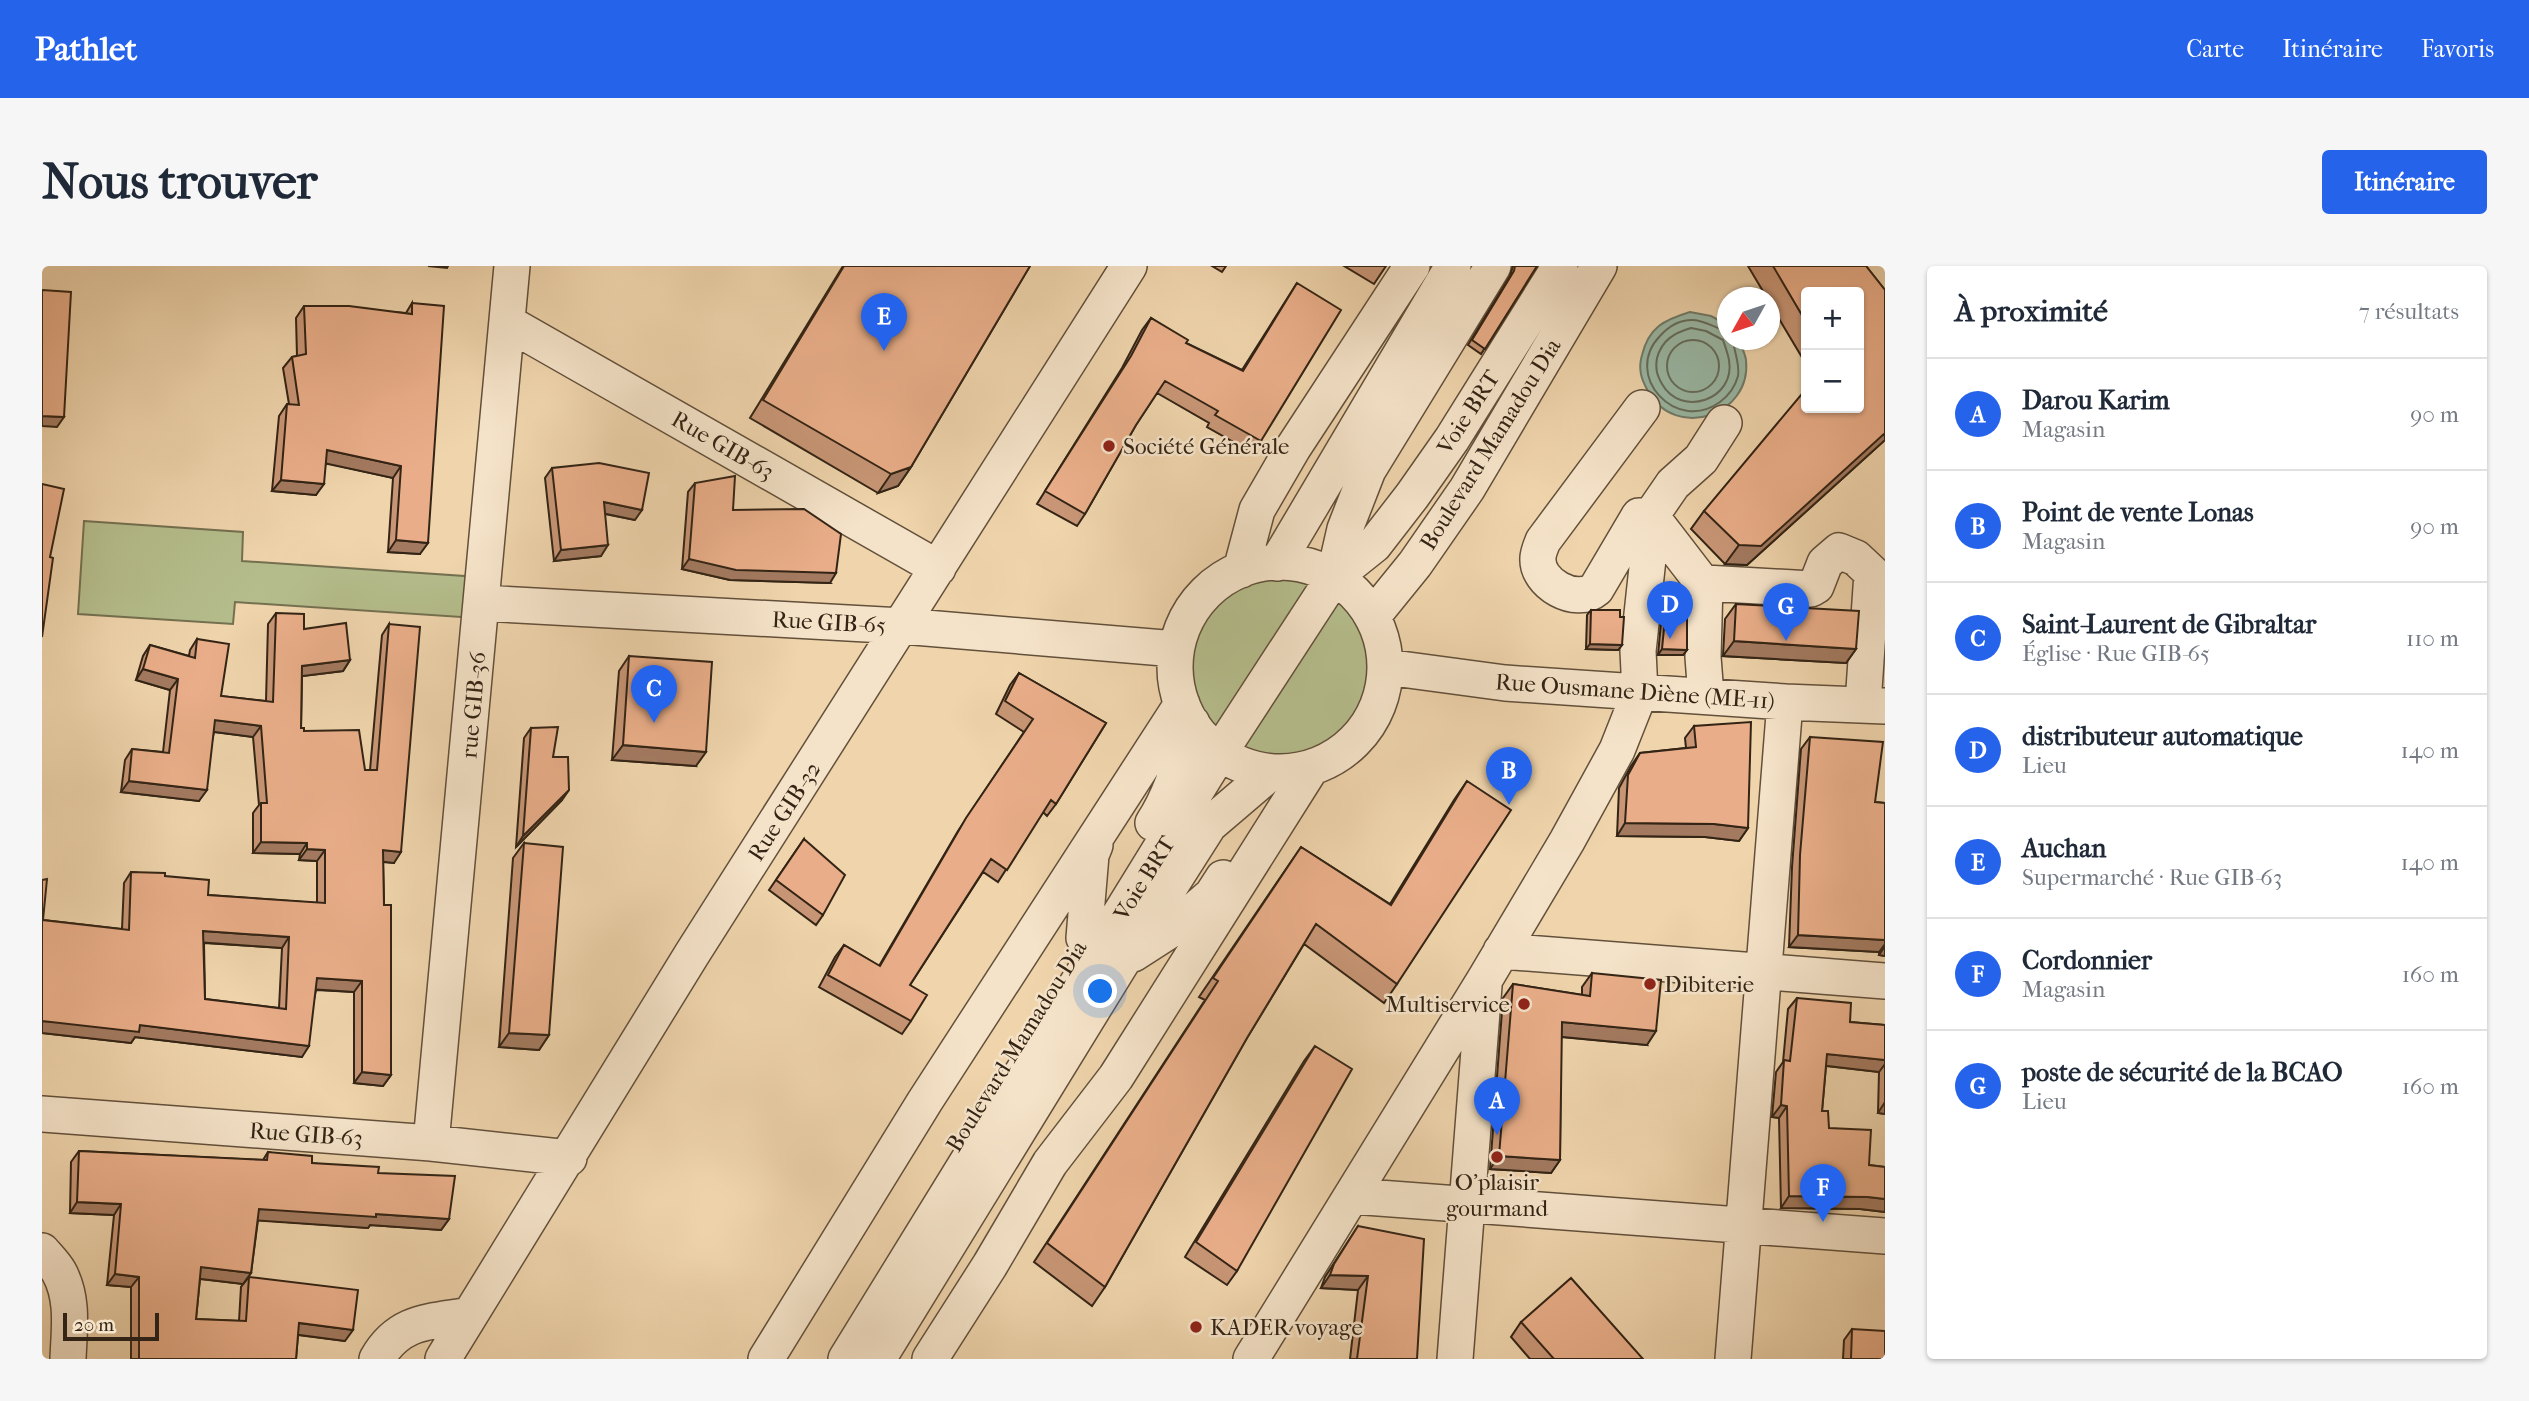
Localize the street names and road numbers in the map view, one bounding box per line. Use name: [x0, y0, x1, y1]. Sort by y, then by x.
street label: Boulevard Mamadou Dia: [1414, 333, 1567, 555]
street label: Voie BRT: [1431, 365, 1506, 460]
street label: Rue GIB-63: [667, 405, 779, 486]
street label: Rue GIB-65: [771, 606, 887, 639]
street label: rue GIB-36: [455, 650, 492, 760]
street label: Rue Ousmane Diène (ME-11): [1494, 668, 1776, 715]
street label: Rue GIB-32: [742, 756, 827, 866]
street label: Voie BRT: [1107, 831, 1181, 926]
street label: Boulevard Mamadou Dia: [940, 935, 1093, 1157]
street label: Rue GIB-63: [248, 1117, 364, 1152]

